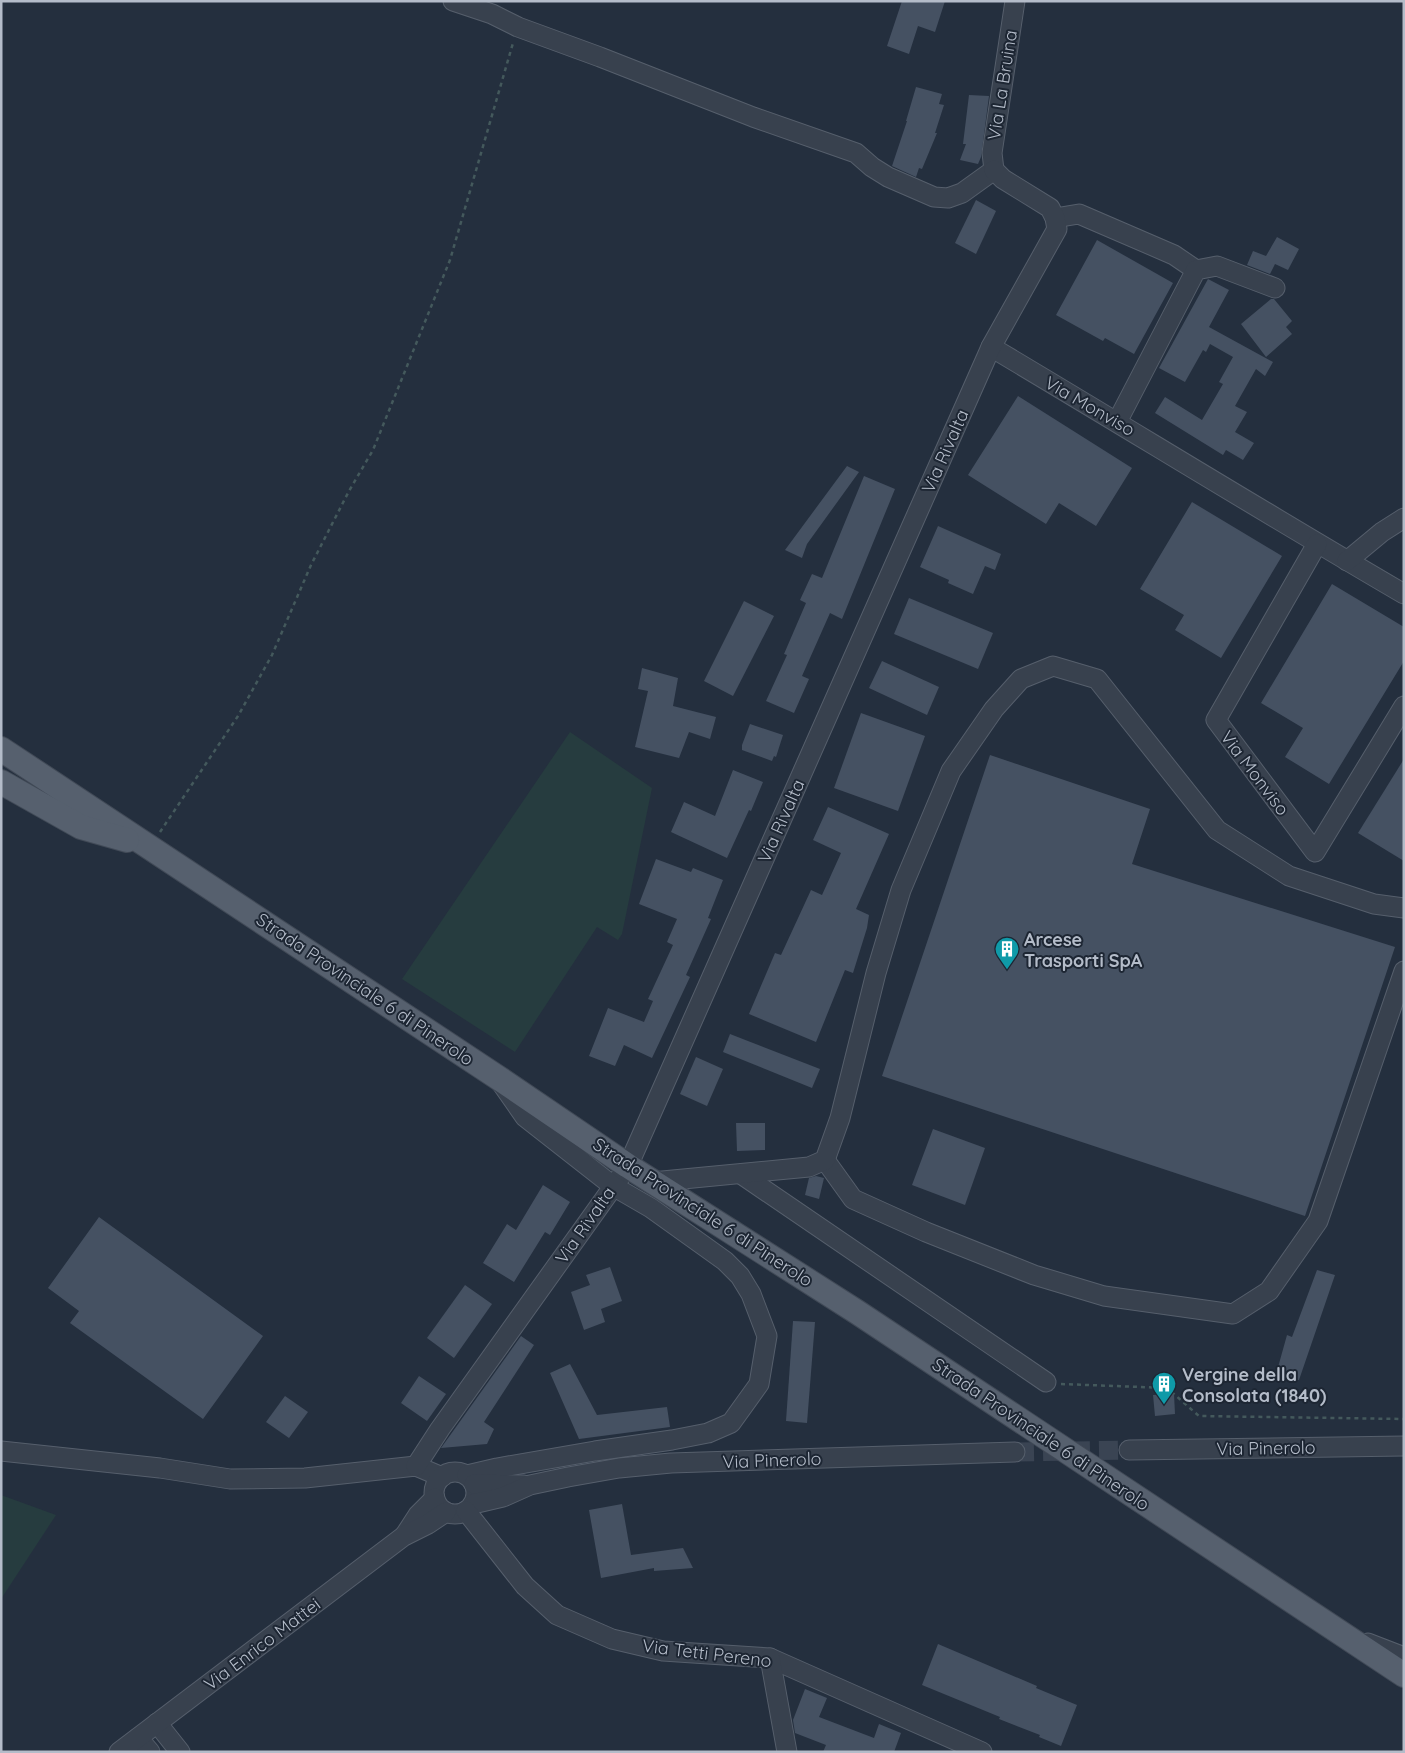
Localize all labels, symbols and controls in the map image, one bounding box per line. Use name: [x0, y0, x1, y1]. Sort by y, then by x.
street label: Via La Bruina: [982, 28, 1022, 142]
street label: Via Monviso: [1041, 371, 1139, 441]
street label: Via Rivalta: [916, 406, 974, 496]
street label: Via Monviso: [1216, 726, 1294, 820]
street label: Via Rivalta: [752, 776, 810, 866]
street label: Strada Provinciale 6 di Pinerolo: [252, 908, 478, 1070]
place label: Arcese Trasporti SpA: [1024, 928, 1143, 972]
building icon: Arcese Trasporti SpA: [994, 936, 1020, 970]
street label: Strada Provinciale 6 di Pinerolo: [589, 1132, 817, 1292]
street label: Via Rivalta: [550, 1182, 620, 1268]
street label: Strada Provinciale 6 di Pinerolo: [928, 1353, 1154, 1515]
place label: Vergine della Consolata (1840): [1182, 1363, 1326, 1407]
building icon: Vergine della Consolata (1840): [1151, 1371, 1177, 1405]
street label: Via Pinerolo: [1216, 1436, 1316, 1460]
street label: Via Pinerolo: [722, 1447, 822, 1473]
street label: Via Enrico Mattei: [199, 1593, 325, 1695]
street label: Via Tetti Pereno: [641, 1634, 773, 1672]

